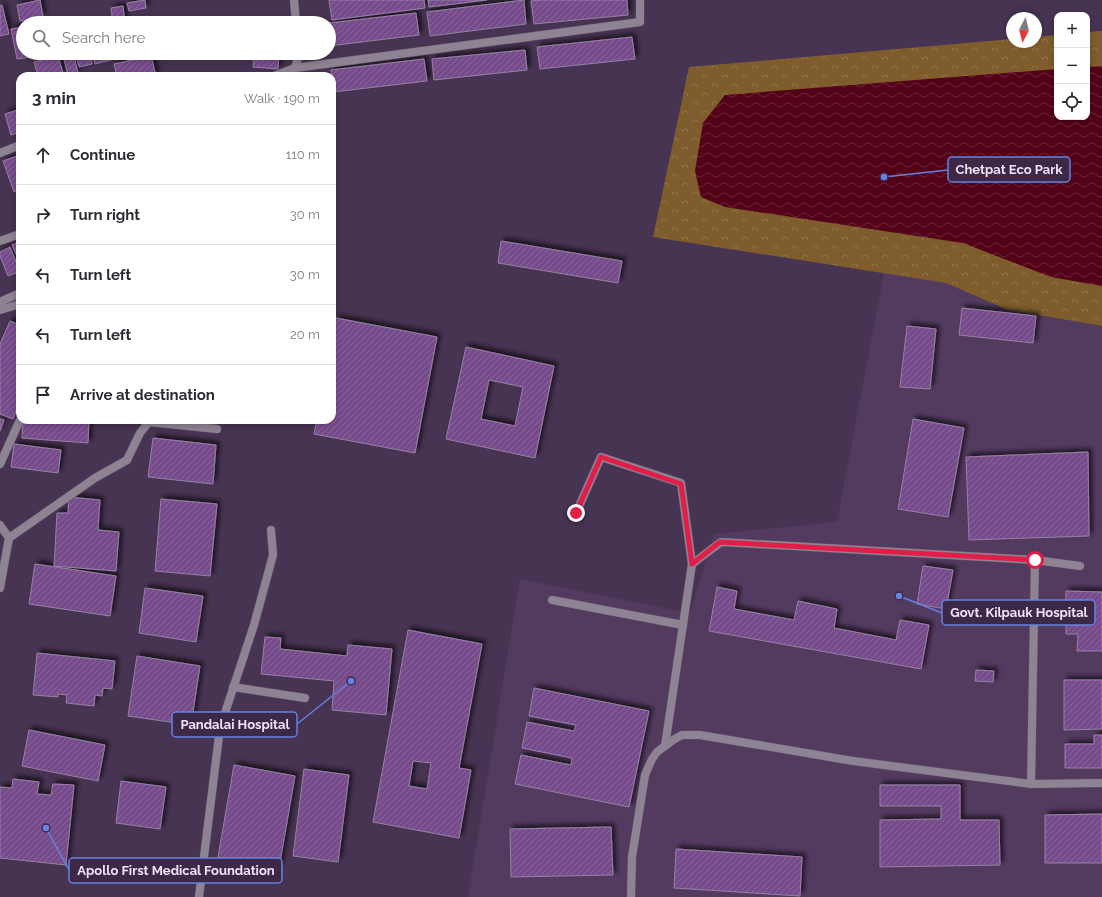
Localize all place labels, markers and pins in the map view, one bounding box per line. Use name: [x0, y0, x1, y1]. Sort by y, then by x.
callout: Chetpat Eco Park: [948, 157, 1070, 182]
callout: Govt. Kilpauk Hospital: [942, 600, 1095, 625]
callout: Pandalai Hospital: [172, 712, 297, 737]
callout: Apollo First Medical Foundation: [69, 858, 282, 883]

